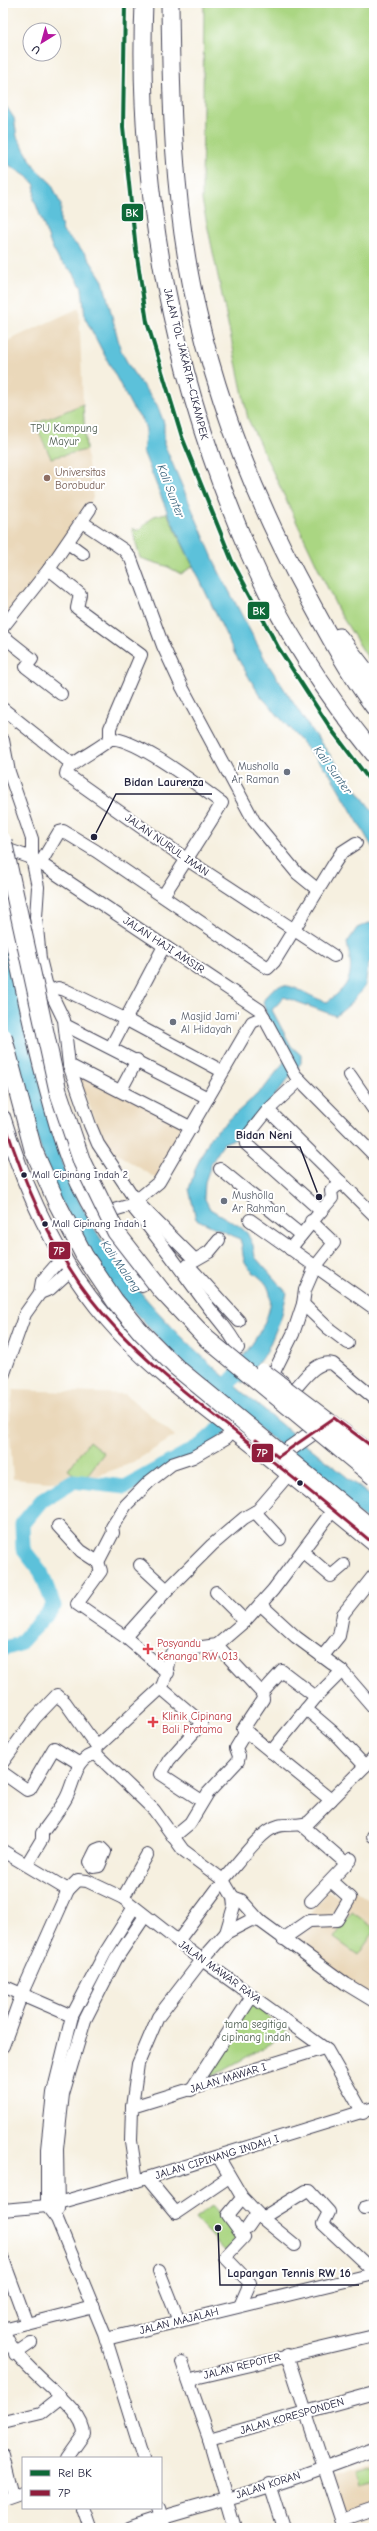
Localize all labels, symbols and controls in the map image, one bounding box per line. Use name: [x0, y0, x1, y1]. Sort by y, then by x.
north arrow: [22, 22, 62, 62]
text: U: [29, 42, 43, 57]
line badge: BK: [121, 203, 144, 222]
text: BK: [126, 207, 138, 220]
street label: JALAN TOL JAKARTA–CIKAMPEK: [161, 287, 211, 441]
park label: TPU Kampung Mayur: [30, 422, 98, 448]
water label: Kali Sunter: [154, 462, 188, 521]
place label: Universitas Borobudur: [55, 466, 106, 492]
marker: Universitas Borobudur: [42, 473, 52, 483]
line badge: BK: [247, 601, 270, 620]
text: BK: [253, 605, 265, 618]
water label: Kali Sunter: [311, 743, 356, 798]
place label: Musholla Ar Raman: [232, 760, 279, 786]
marker: Musholla Ar Raman: [282, 767, 292, 777]
callout: Bidan Laurenza: [116, 770, 212, 794]
text: Bidan Laurenza: [124, 775, 204, 789]
street label: JALAN NURUL IMAN: [122, 811, 212, 879]
street label: JALAN HAJI AMSIR: [121, 914, 207, 976]
place label: Masjid Jami' Al Hidayah: [181, 1010, 240, 1036]
marker: Masjid Jami' Al Hidayah: [168, 1017, 178, 1027]
callout: Bidan Neni: [227, 1123, 300, 1147]
text: Bidan Neni: [236, 1128, 292, 1142]
place label: Mall Cipinang Indah 2: [32, 1169, 128, 1181]
marker: Mall Cipinang Indah 2: [19, 1170, 29, 1180]
place label: Musholla Ar Rahman: [232, 1189, 285, 1215]
marker: Musholla Ar Rahman: [219, 1196, 229, 1206]
place label: Mall Cipinang Indah 1: [52, 1218, 147, 1230]
marker: Mall Cipinang Indah 1: [40, 1219, 50, 1229]
water label: Kali Malang: [98, 1237, 144, 1295]
line badge: 7P: [48, 1241, 71, 1260]
text: 7P: [53, 1245, 65, 1258]
line badge: 7P: [251, 1443, 274, 1463]
text: 7P: [256, 1447, 268, 1460]
unlabelled marker: [295, 1478, 305, 1488]
place label: Posyandu Kenanga RW 013: [157, 1637, 238, 1663]
marker: Posyandu Kenanga RW 013: [142, 1643, 154, 1655]
place label: Klinik Cipinang Bali Pratama: [162, 1710, 232, 1736]
marker: Klinik Cipinang Bali Pratama: [147, 1716, 159, 1728]
street label: JALAN MAWAR RAYA: [176, 1938, 264, 2007]
park label: tama segitiga cipinang indah: [221, 2018, 291, 2044]
street label: JALAN MAWAR I: [188, 2060, 268, 2096]
street label: JALAN CIPINANG INDAH I: [153, 2132, 281, 2182]
callout: Lapangan Tennis RW 16: [220, 2261, 359, 2285]
text: Lapangan Tennis RW 16: [227, 2266, 351, 2280]
street label: JALAN MAJALAH: [138, 2305, 220, 2337]
street label: JALAN REPOTER: [202, 2350, 282, 2382]
street label: JALAN KORESPONDEN: [239, 2395, 345, 2437]
legend: [22, 2457, 162, 2509]
text: Rel BK: [58, 2466, 92, 2480]
street label: JALAN KORAN: [234, 2468, 302, 2502]
text: 7P: [58, 2486, 71, 2500]

